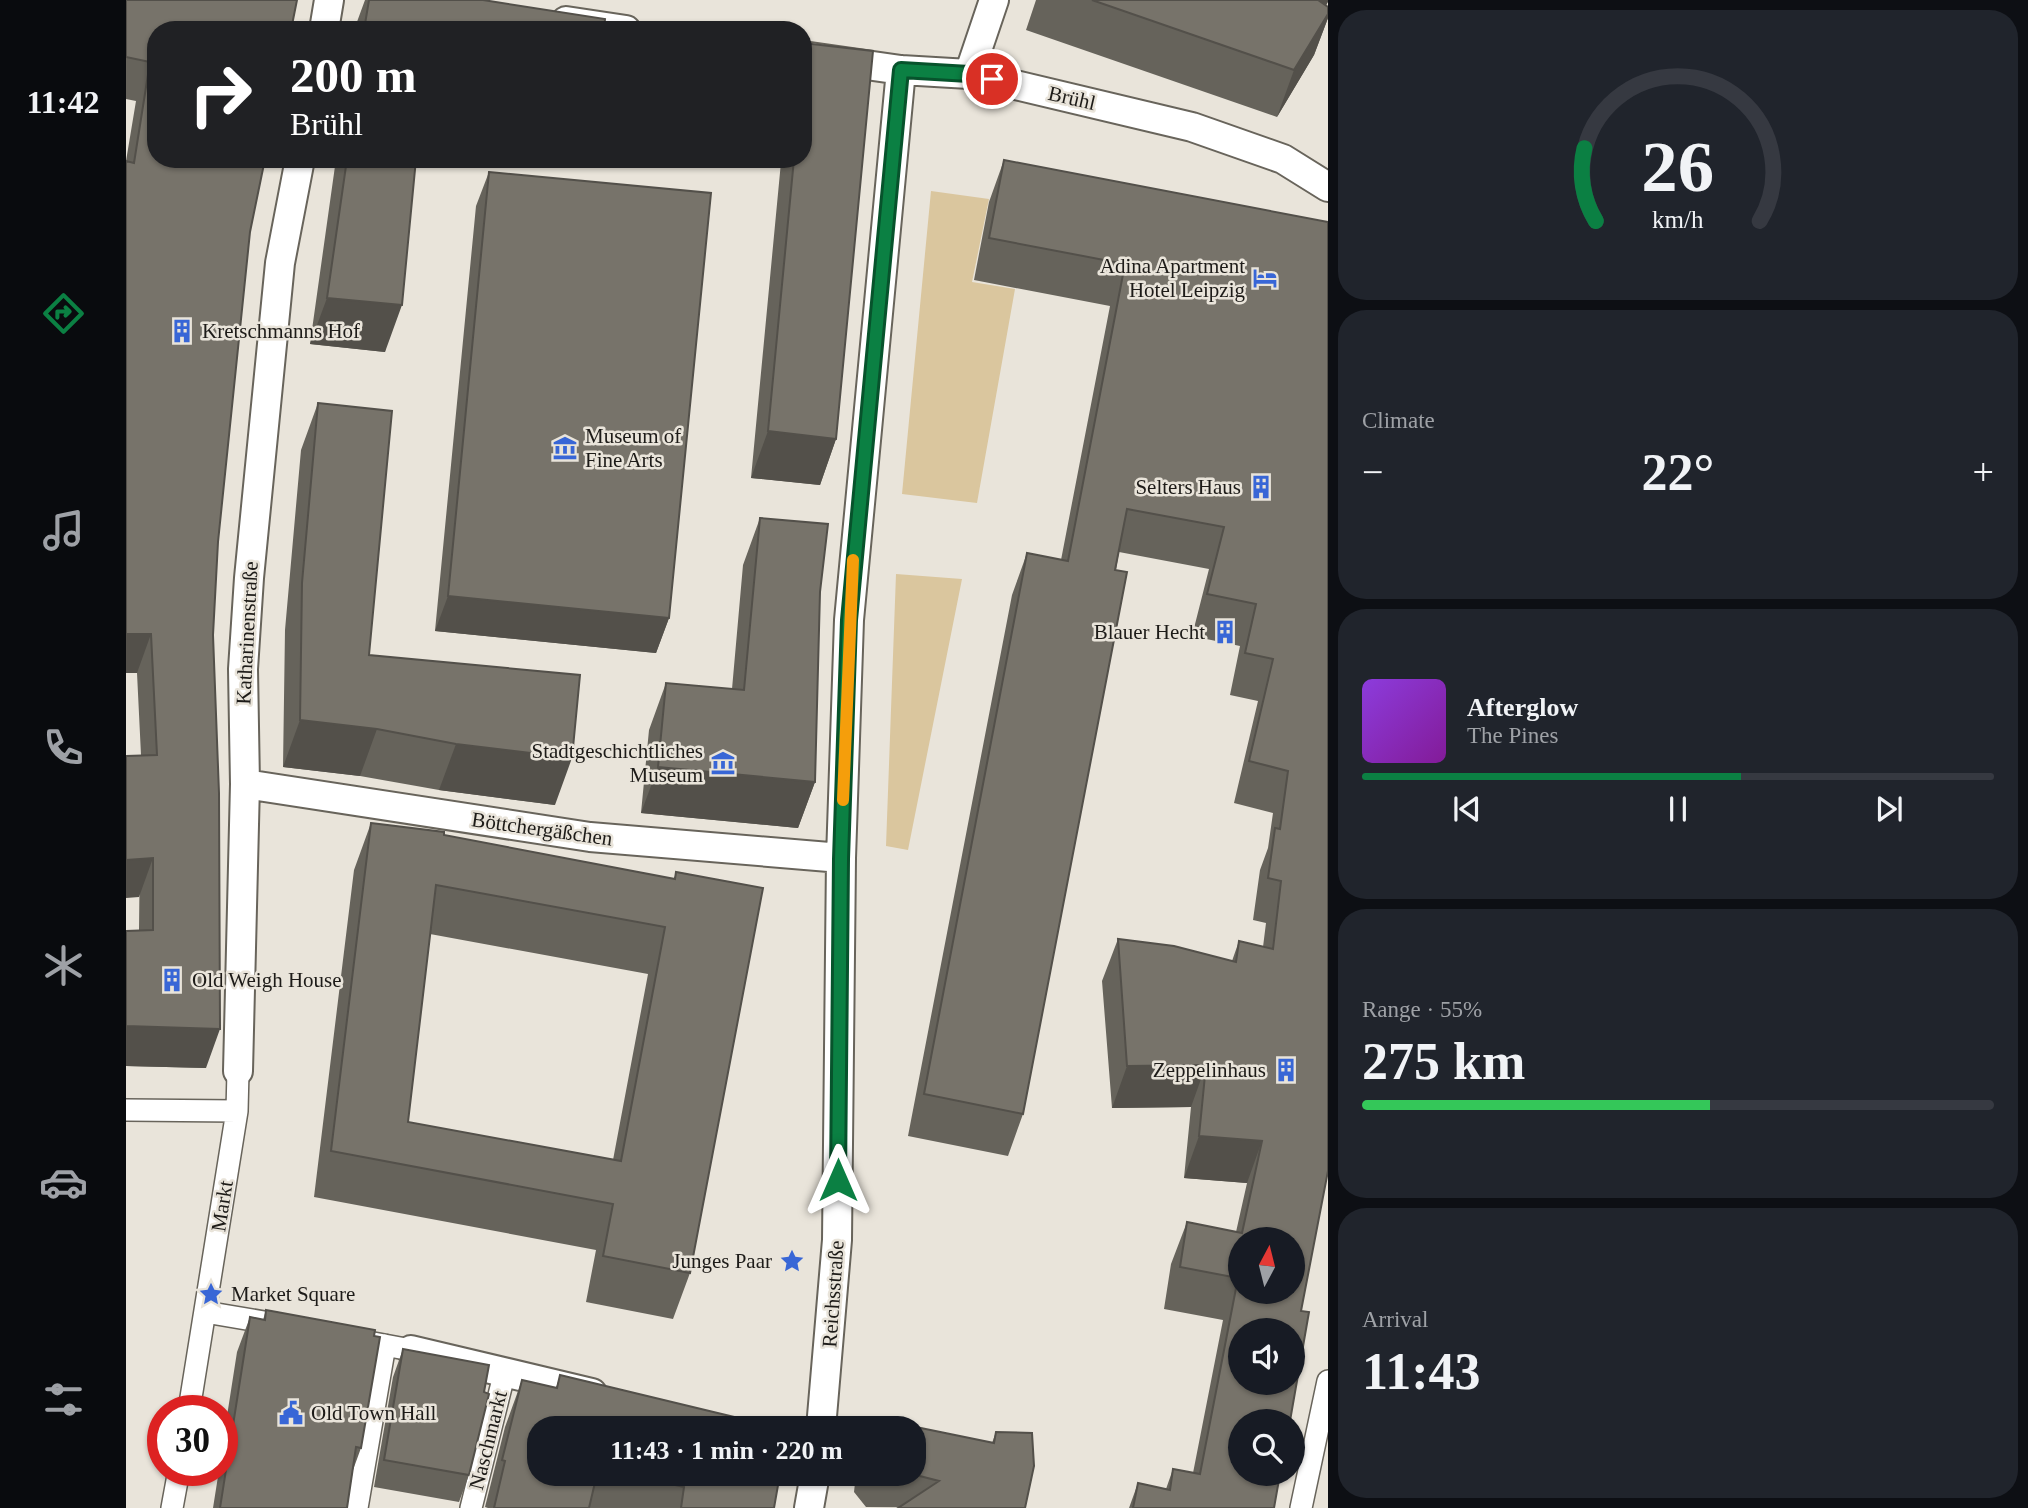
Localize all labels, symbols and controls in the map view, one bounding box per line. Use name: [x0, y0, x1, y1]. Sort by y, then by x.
text: 200 m: [290, 48, 417, 103]
icon: right: [175, 49, 266, 140]
pin: [962, 49, 1022, 109]
icon: arrive: [973, 60, 1011, 98]
street label: Brühl: [1046, 81, 1098, 115]
text: 11:42: [27, 84, 99, 120]
text: Brühl: [290, 106, 363, 142]
text: 26: [1642, 126, 1714, 207]
text: km/h: [1652, 206, 1704, 233]
place label: Adina Apartment Hotel Leipzig: [1100, 254, 1245, 302]
hotel icon: Adina Apartment Hotel Leipzig: [1251, 264, 1279, 292]
icon: directions: [39, 289, 88, 338]
building icon: Kretschmanns Hof: [168, 317, 196, 345]
place label: Kretschmanns Hof: [202, 319, 360, 343]
text: Climate: [1362, 408, 1435, 433]
place label: Museum of Fine Arts: [585, 424, 681, 472]
museum icon: Museum of Fine Arts: [551, 434, 579, 462]
text: 22°: [1642, 444, 1714, 501]
text: −: [1362, 451, 1383, 493]
text: +: [1973, 451, 1994, 493]
building icon: Selters Haus: [1247, 473, 1275, 501]
place label: Selters Haus: [1135, 475, 1241, 499]
icon: music: [39, 506, 88, 555]
street label: Katharinenstraße: [231, 561, 263, 705]
building icon: Blauer Hecht: [1211, 618, 1239, 646]
place label: Blauer Hecht: [1094, 620, 1205, 644]
text: Afterglow: [1467, 693, 1578, 722]
icon: phone: [39, 723, 88, 772]
text: The Pines: [1467, 723, 1558, 748]
place label: Stadtgeschichtliches Museum: [532, 739, 703, 787]
museum icon: Stadtgeschichtliches Museum: [709, 749, 737, 777]
icon: previous: [1448, 790, 1486, 828]
icon: pause: [1659, 790, 1697, 828]
icon: next: [1870, 790, 1908, 828]
street label: Böttchergäßchen: [470, 807, 614, 851]
icon: climate: [39, 941, 88, 990]
building icon: Old Weigh House: [158, 966, 186, 994]
place label: Old Weigh House: [192, 968, 342, 992]
text: Range · 55%: [1362, 997, 1482, 1022]
text: 275 km: [1362, 1033, 1525, 1090]
building icon: Zeppelinhaus: [1272, 1056, 1300, 1084]
place label: Zeppelinhaus: [1153, 1058, 1266, 1082]
position arrow: [801, 1143, 875, 1217]
icon: car: [39, 1158, 88, 1207]
street label: Markt: [206, 1179, 238, 1233]
north arrow: [1228, 1227, 1306, 1304]
map controls: [1228, 1227, 1305, 1486]
street label: Reichsstraße: [817, 1240, 849, 1348]
place icon: Junges Paar: [778, 1247, 806, 1275]
place label: Junges Paar: [672, 1249, 772, 1273]
place icon: Market Square: [197, 1280, 225, 1308]
place label: Market Square: [231, 1282, 355, 1306]
text: Arrival: [1362, 1307, 1428, 1332]
button: sound: [1228, 1318, 1305, 1395]
text: 11:43: [1362, 1343, 1480, 1400]
icon: filters: [39, 1375, 88, 1424]
street label: Naschmarkt: [464, 1388, 512, 1492]
speed limit sign: 30: [147, 1395, 238, 1486]
public building icon: Old Town Hall: [277, 1399, 305, 1427]
place label: Old Town Hall: [311, 1401, 436, 1425]
button: search: [1228, 1409, 1305, 1486]
text: 11:43 · 1 min · 220 m: [610, 1436, 843, 1465]

